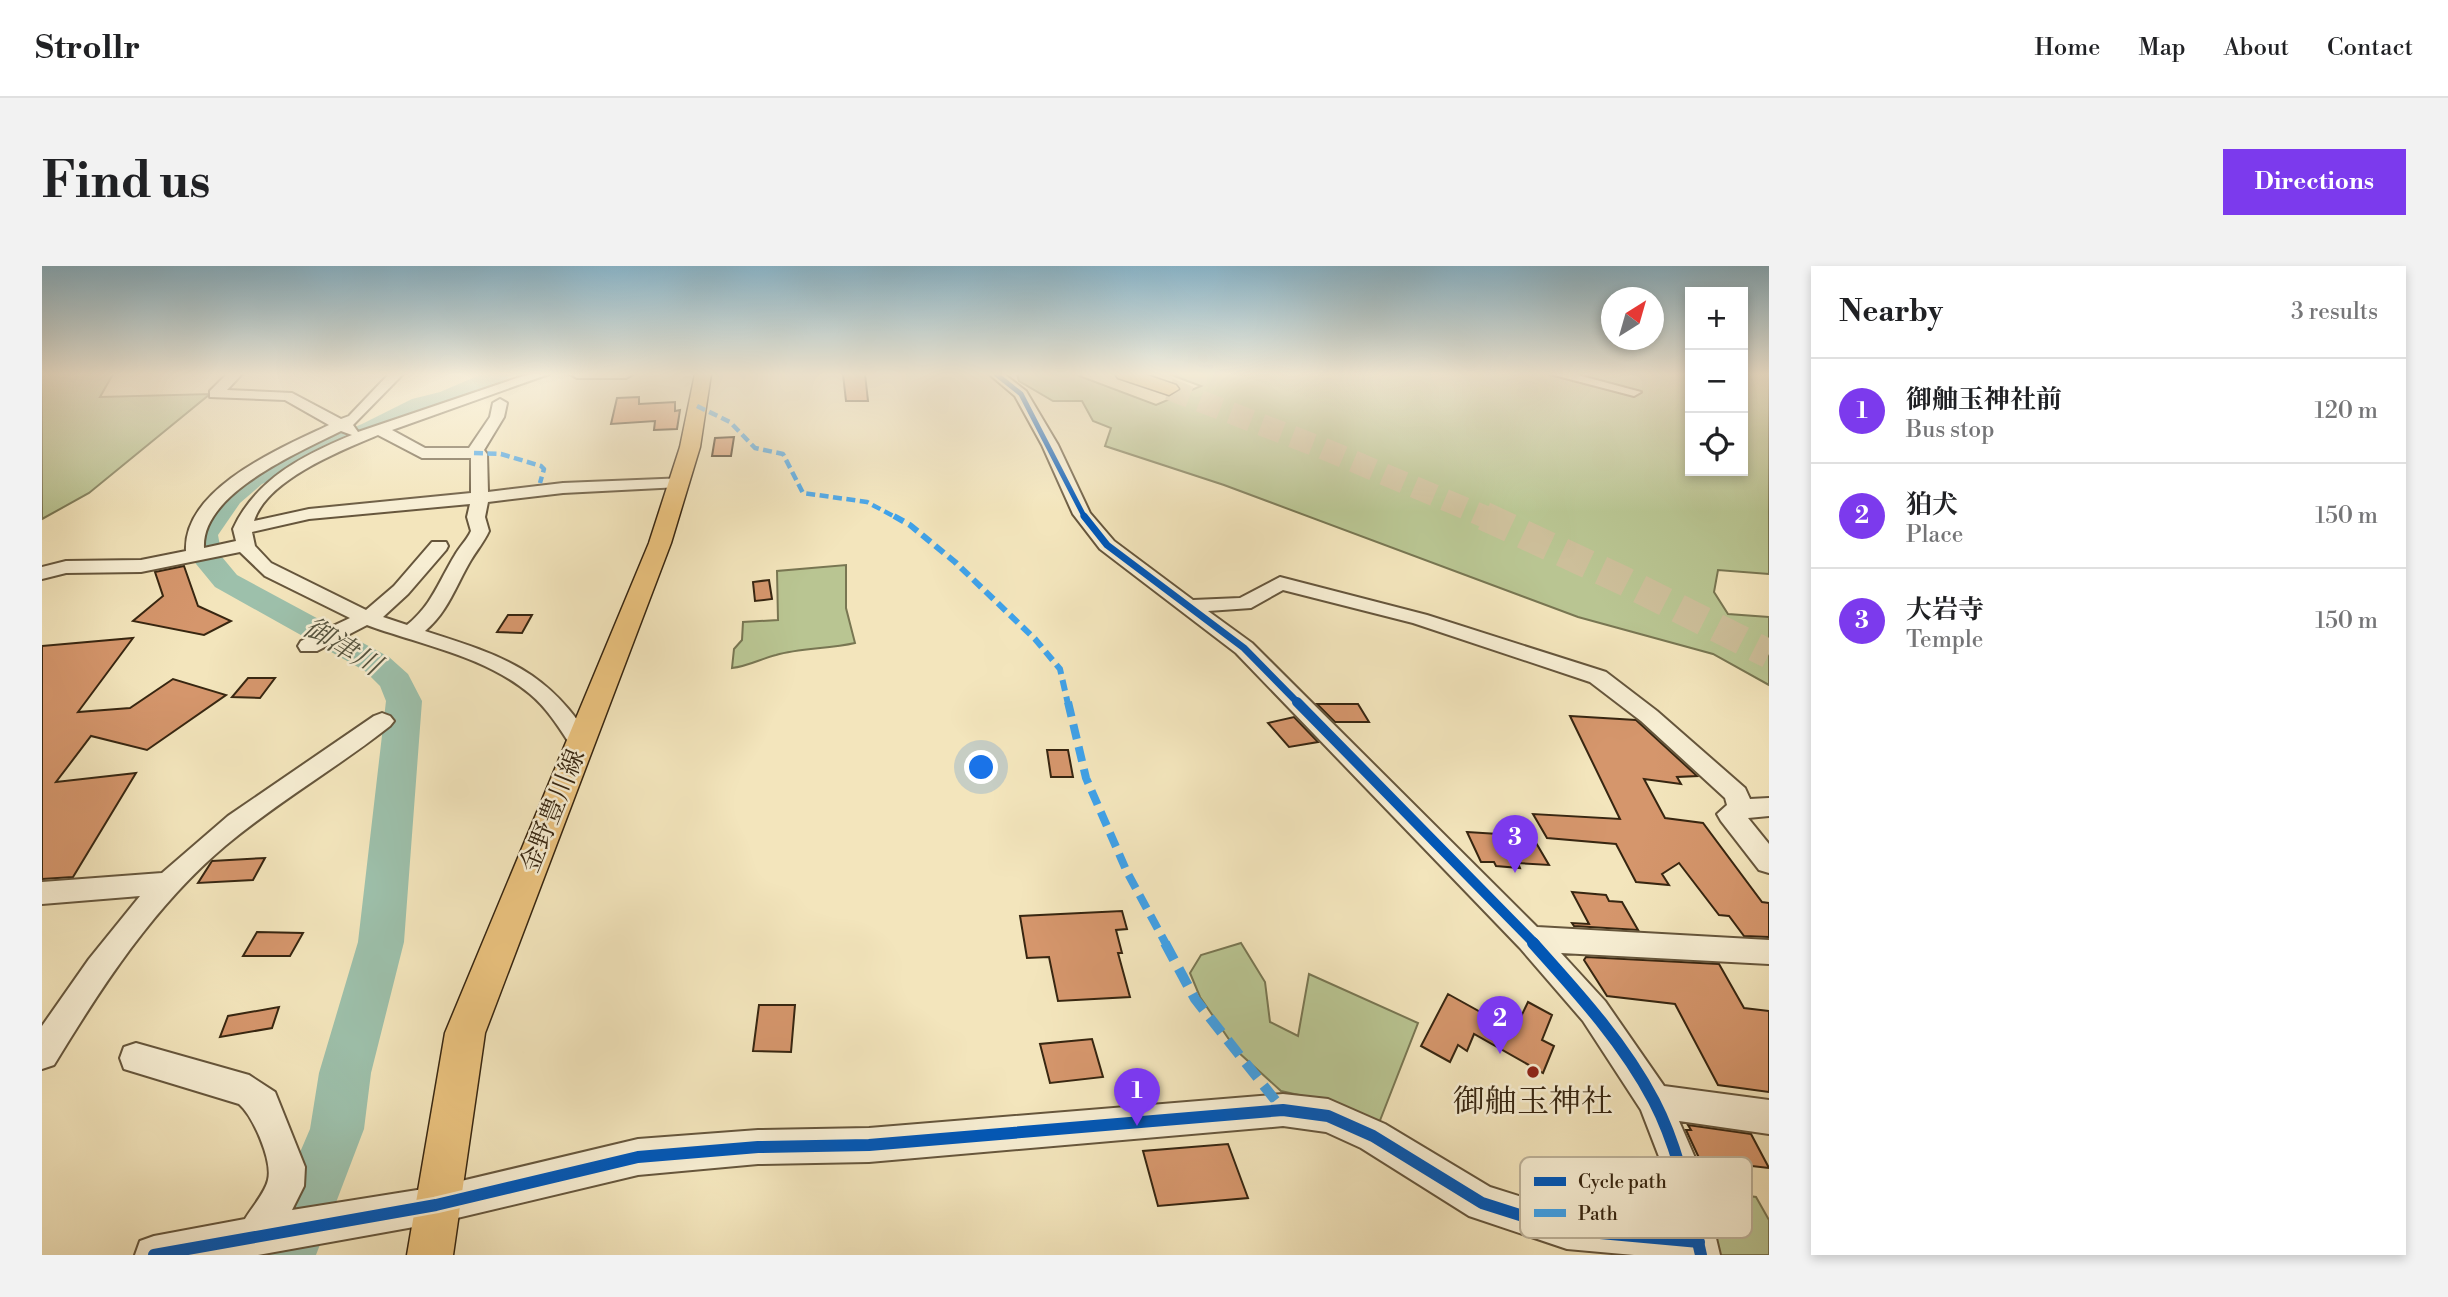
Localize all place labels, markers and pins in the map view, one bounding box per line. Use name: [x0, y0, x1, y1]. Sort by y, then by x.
pin: 3: [1492, 815, 1538, 873]
pin: 2: [1477, 996, 1523, 1054]
marker: 御舳玉神社: [1525, 1064, 1541, 1080]
pin: 1: [1114, 1068, 1160, 1126]
place label: 御舳玉神社: [1453, 1082, 1613, 1122]

